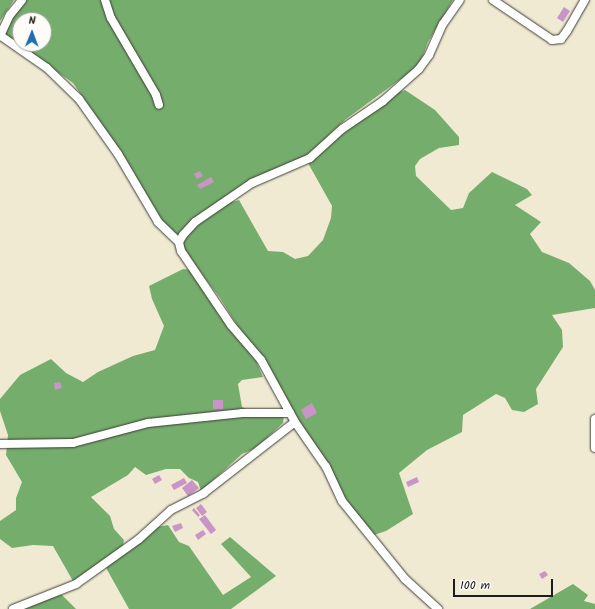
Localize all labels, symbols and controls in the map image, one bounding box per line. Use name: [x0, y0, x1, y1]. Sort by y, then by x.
north arrow: [12, 12, 52, 52]
text: N: [29, 12, 36, 30]
scale bar: [455, 571, 555, 597]
text: 100 m: [460, 576, 490, 595]

